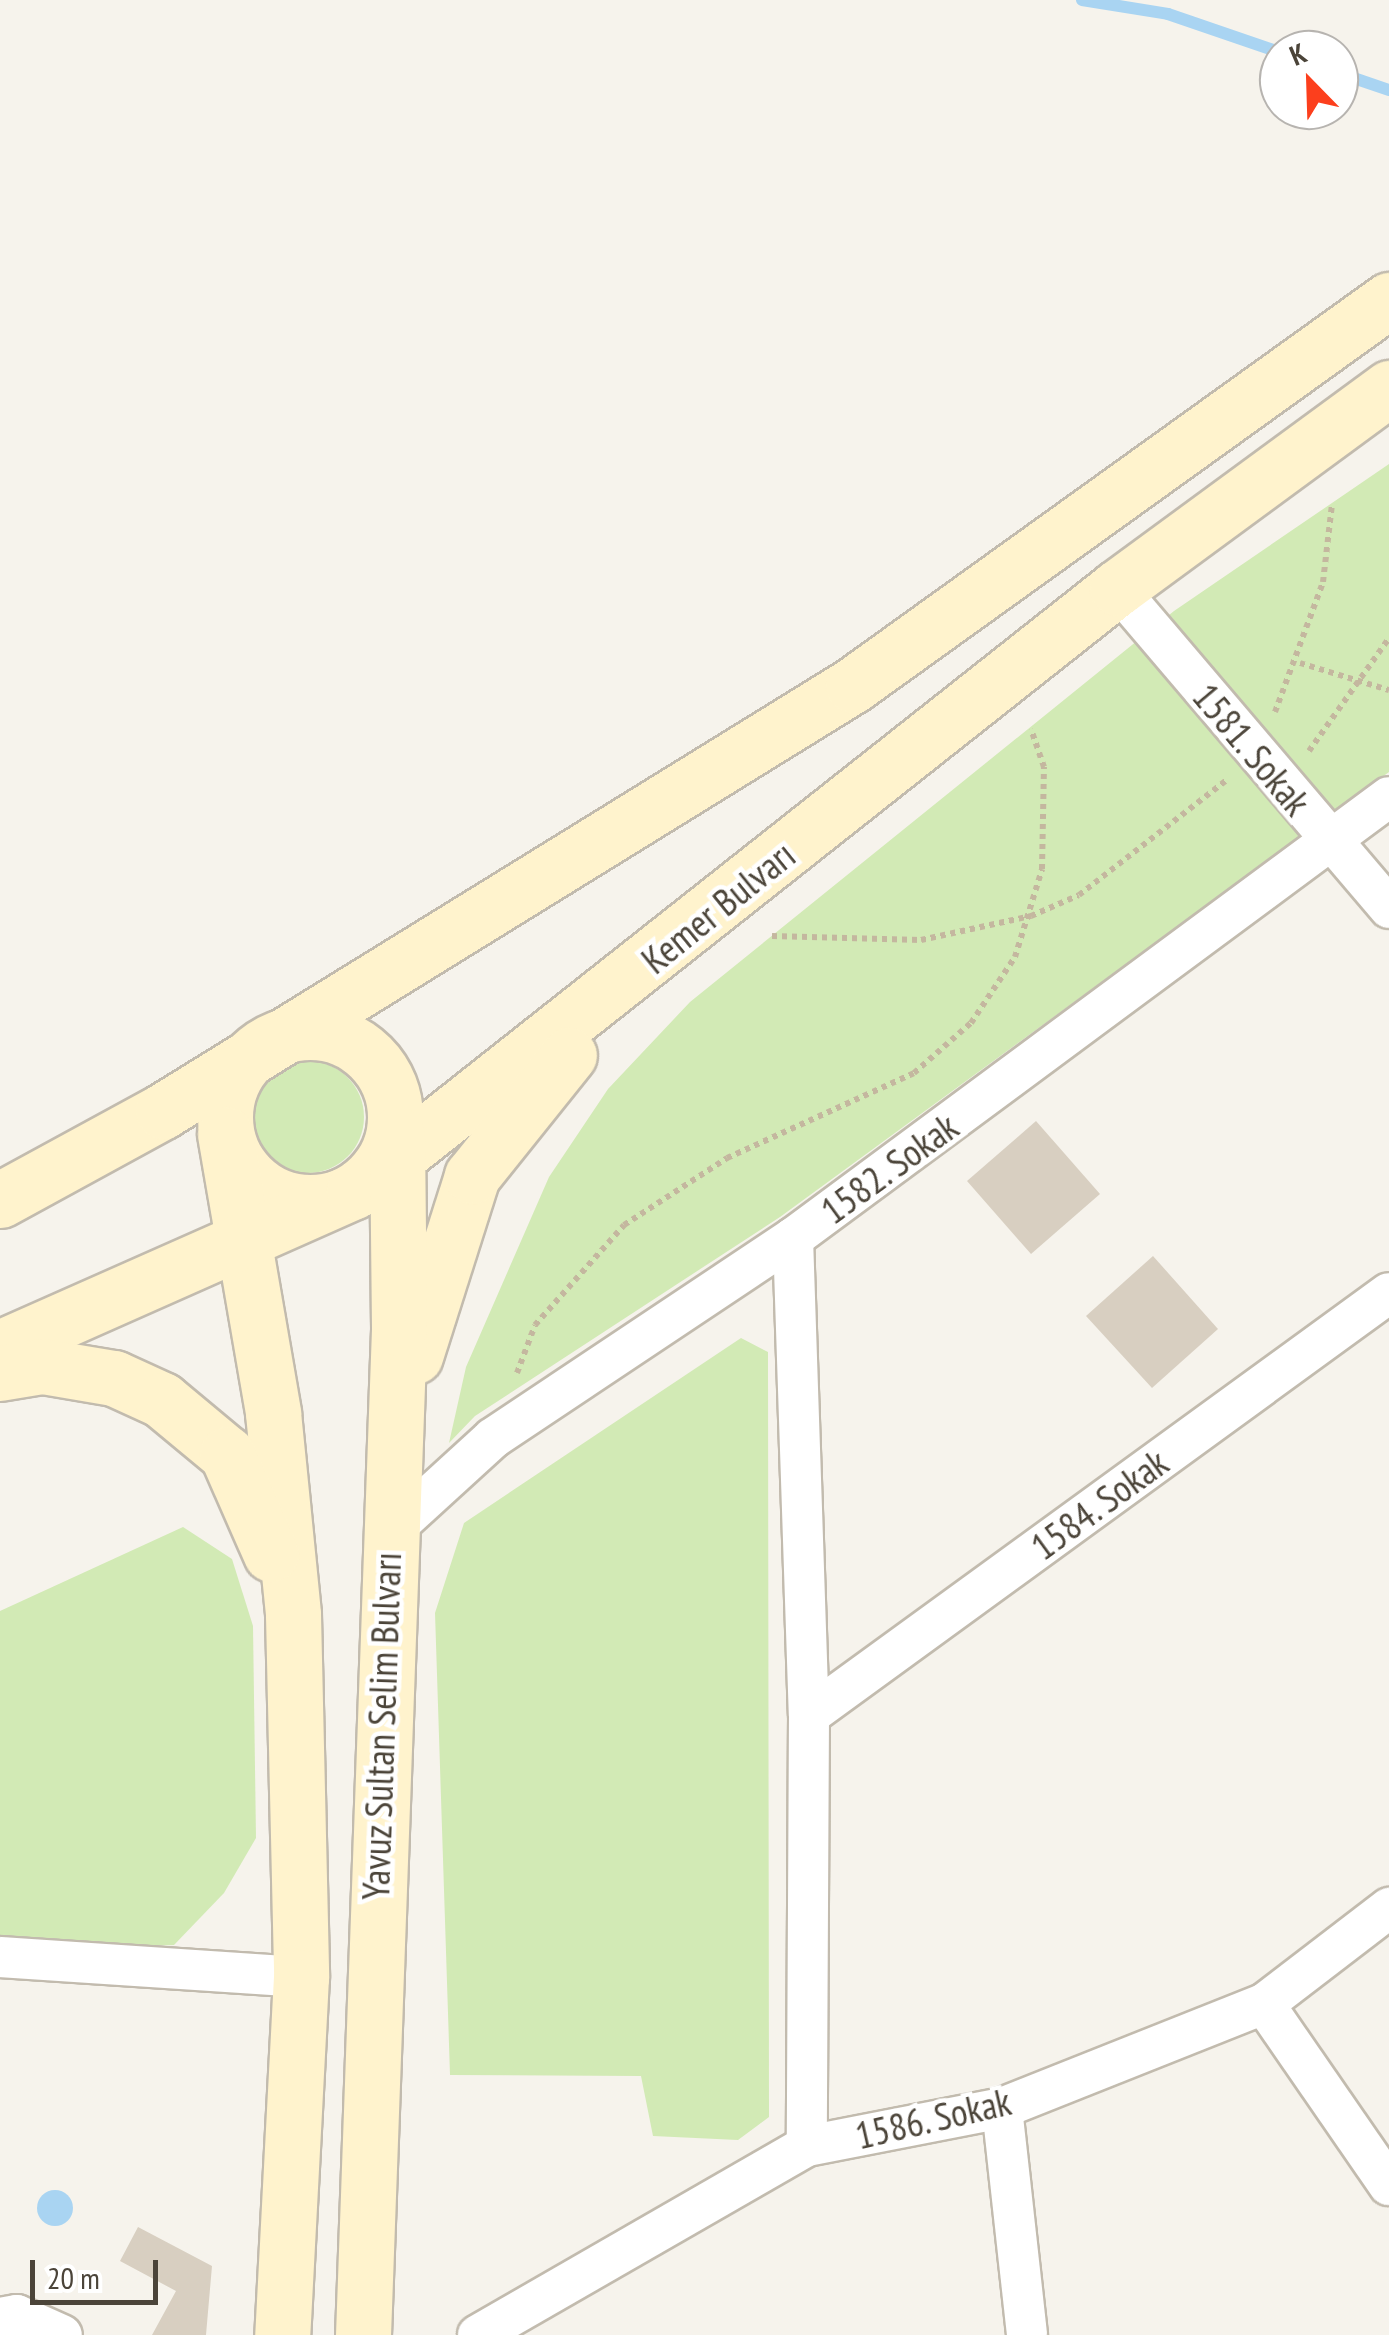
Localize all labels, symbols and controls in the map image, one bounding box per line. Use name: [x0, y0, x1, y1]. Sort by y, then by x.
north arrow: [1259, 30, 1359, 130]
text: K: [1284, 34, 1312, 74]
street label: 1581. Sokak: [1183, 673, 1321, 825]
street label: Kemer Bulvarı: [632, 831, 804, 983]
street label: 1582. Sokak: [811, 1102, 967, 1234]
street label: 1584. Sokak: [1021, 1438, 1177, 1570]
street label: Yavuz Sultan Selim Bulvarı: [352, 1551, 410, 1901]
street label: 1586. Sokak: [850, 2078, 1016, 2158]
scale bar: [35, 2240, 162, 2302]
text: 20 m: [47, 2258, 100, 2297]

